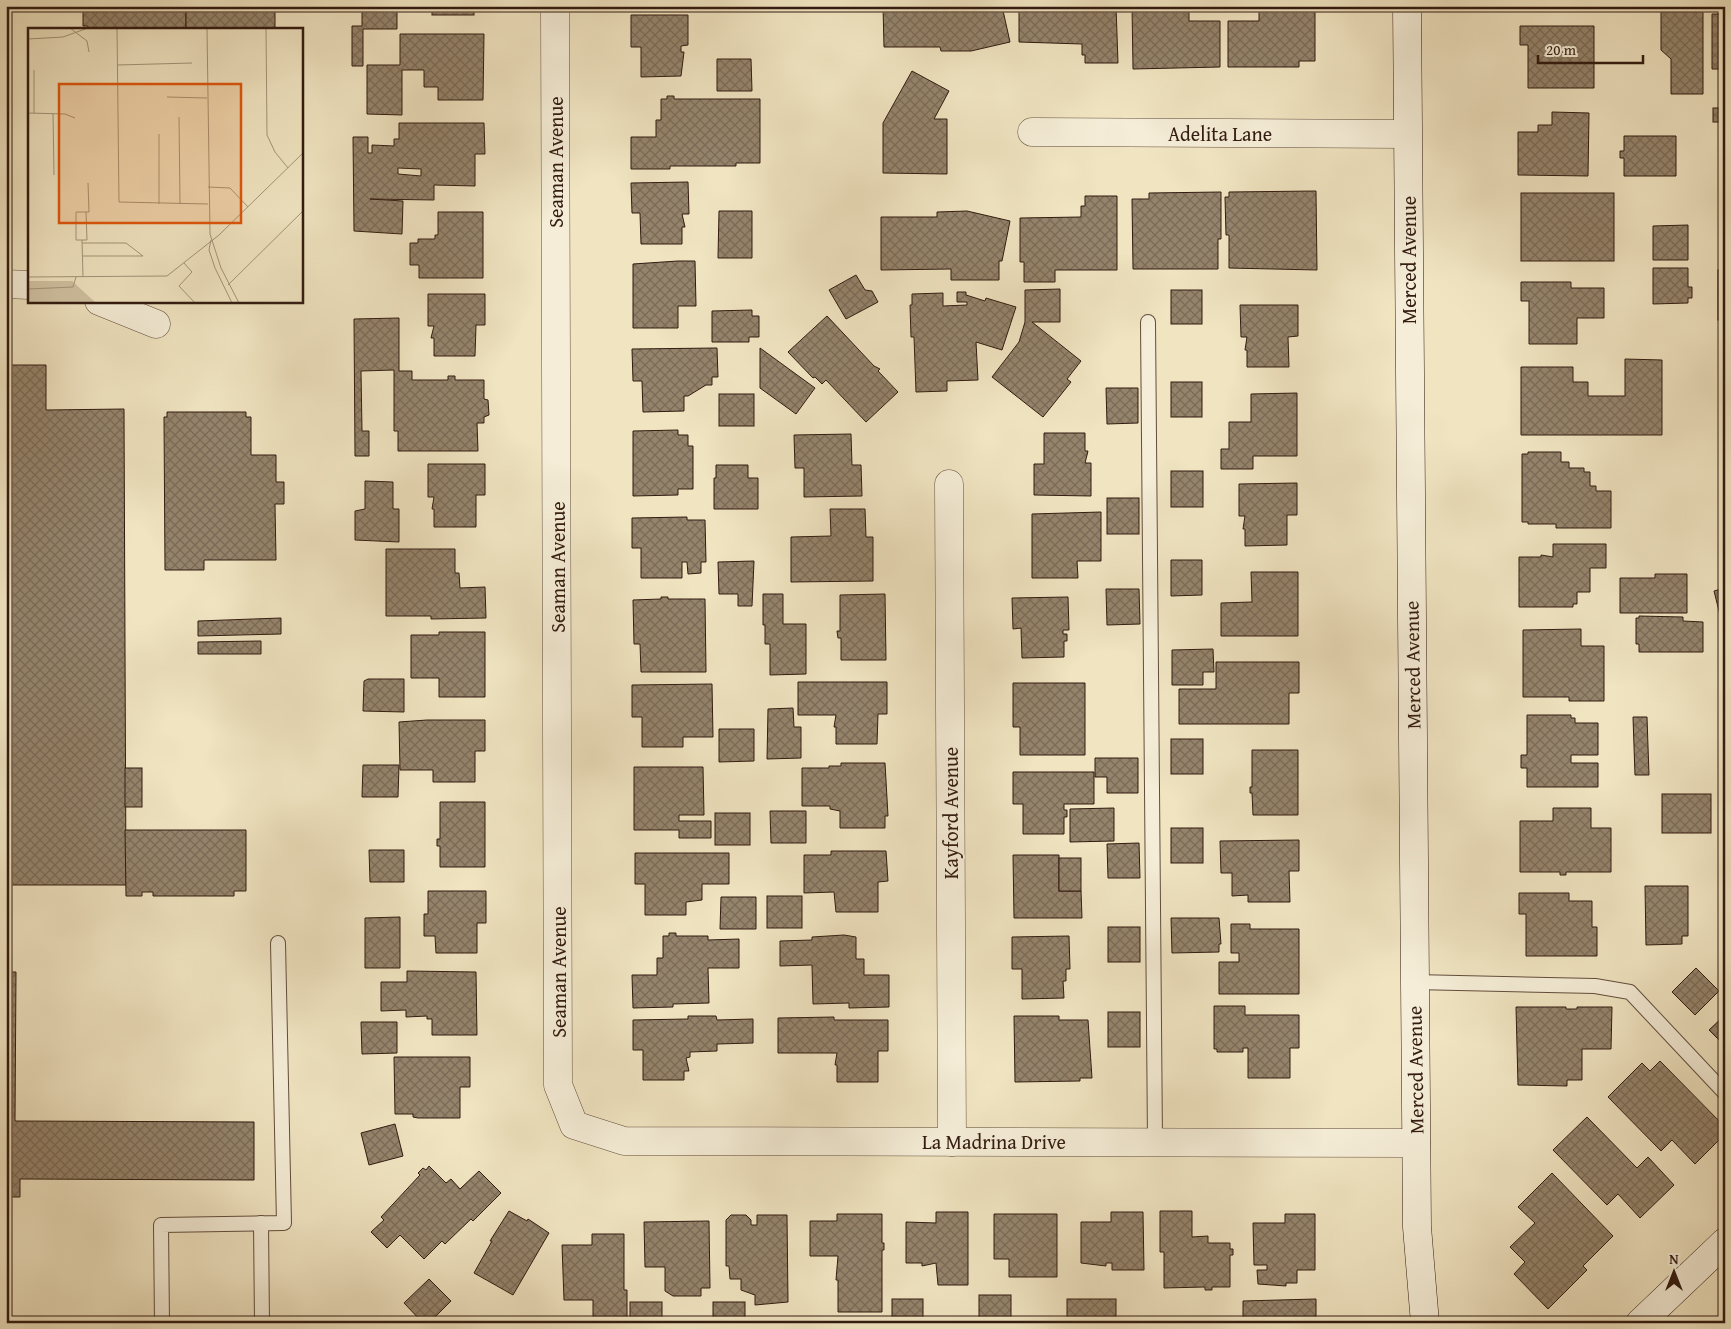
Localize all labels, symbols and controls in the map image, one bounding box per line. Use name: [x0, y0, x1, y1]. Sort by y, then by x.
inset map: [28, 28, 302, 302]
scale bar: [1538, 32, 1644, 64]
text: 20 m: [1546, 39, 1577, 60]
street label: Seaman Avenue: [541, 96, 570, 228]
street label: Adelita Lane: [1168, 119, 1272, 148]
street label: Merced Avenue: [1394, 196, 1423, 324]
street label: Seaman Avenue: [543, 501, 572, 633]
street label: Merced Avenue: [1396, 600, 1428, 730]
street label: Kayford Avenue: [936, 747, 965, 879]
street label: Seaman Avenue: [544, 906, 573, 1038]
street label: Merced Avenue: [1399, 1005, 1431, 1135]
street label: La Madrina Drive: [922, 1127, 1066, 1156]
north arrow: [1648, 1246, 1698, 1296]
text: N: [1669, 1249, 1679, 1269]

